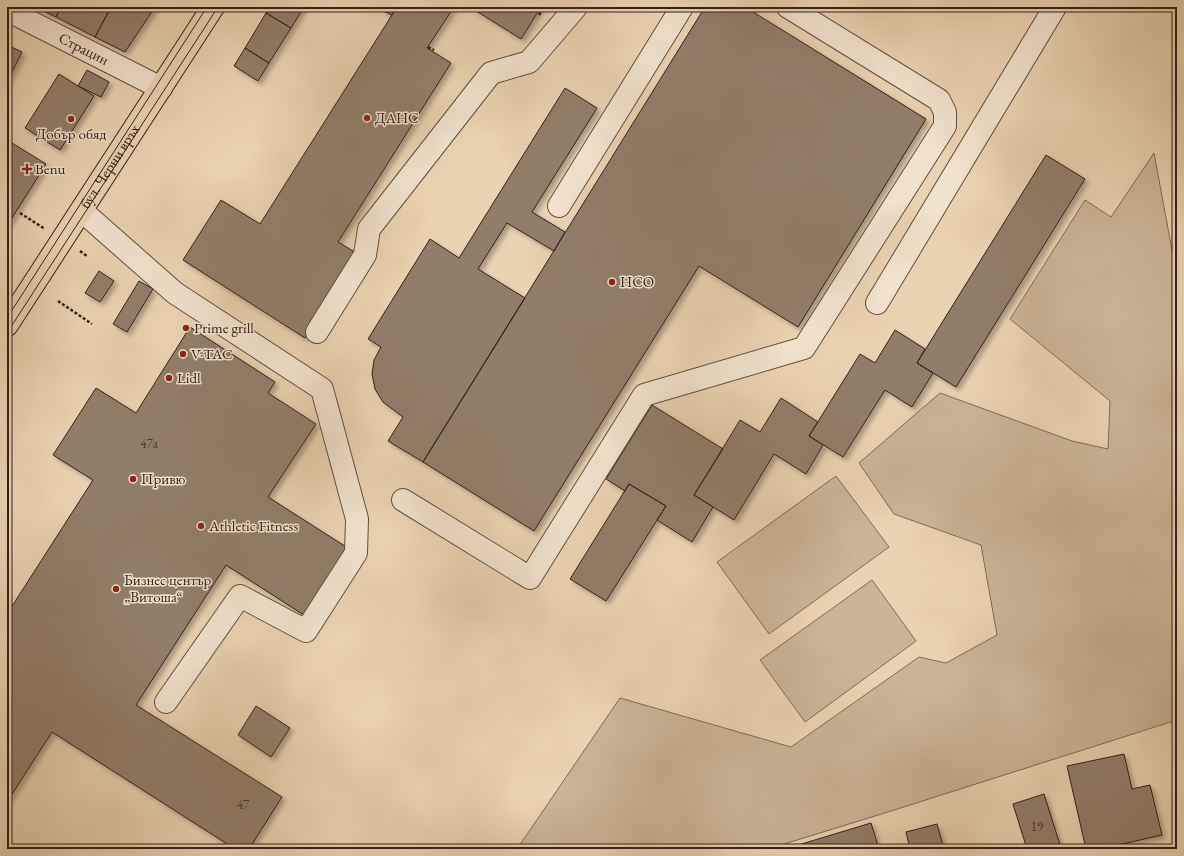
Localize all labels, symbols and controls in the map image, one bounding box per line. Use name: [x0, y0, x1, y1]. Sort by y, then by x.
street label: Страцин: [56, 28, 112, 69]
place label: ДАНС: [375, 108, 419, 127]
marker: ДАНС: [362, 113, 372, 123]
marker: Добър обяд: [66, 114, 76, 124]
street label: бул. Черни връх: [75, 120, 144, 212]
place label: Добър обяд: [36, 124, 106, 143]
place label: Benu: [35, 159, 66, 178]
marker: Benu: [22, 164, 32, 174]
place label: НСО: [620, 272, 654, 291]
marker: НСО: [607, 277, 617, 287]
place label: Prime grill: [194, 318, 254, 337]
marker: Prime grill: [181, 323, 191, 333]
place label: V-TAC: [191, 344, 233, 363]
marker: V-TAC: [178, 349, 188, 359]
place label: Lidl: [177, 368, 201, 387]
marker: Lidl: [164, 373, 174, 383]
house number: 47a: [140, 435, 159, 452]
place label: Привю: [141, 469, 185, 488]
marker: Привю: [128, 474, 138, 484]
place label: Athletic Fitness: [208, 516, 298, 535]
marker: Athletic Fitness: [196, 521, 206, 531]
place label: Бизнес център „Витоша“: [124, 570, 212, 606]
marker: Бизнес център „Витоша“: [111, 584, 121, 594]
house number: 47: [237, 796, 250, 813]
house number: 19: [1031, 818, 1044, 835]

